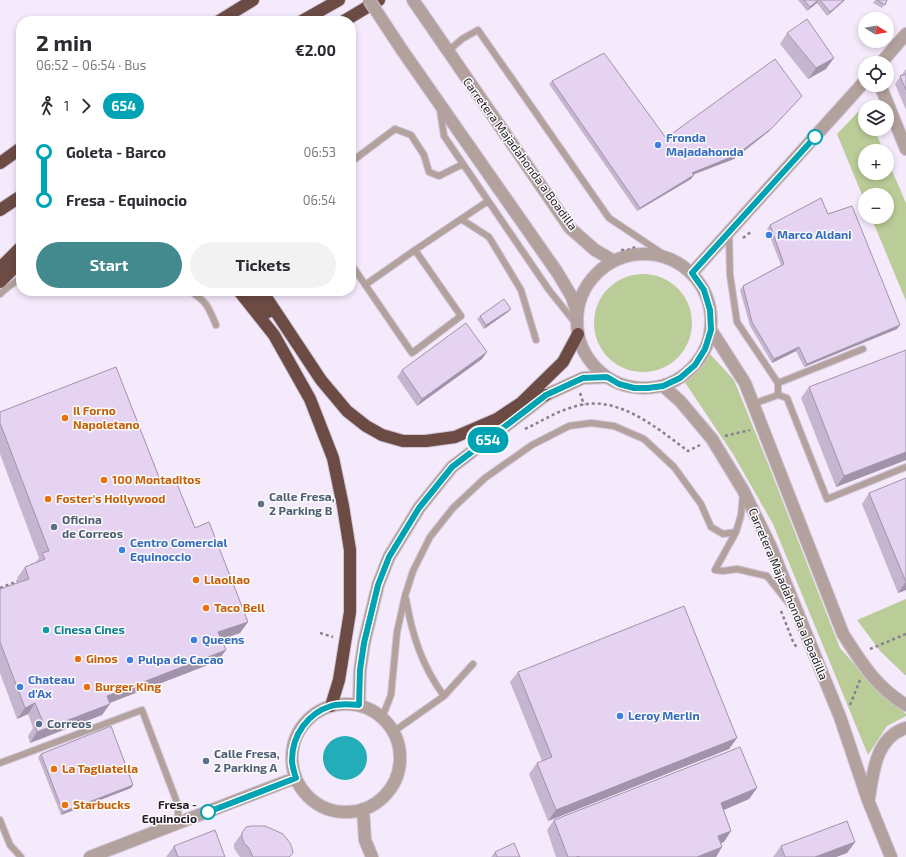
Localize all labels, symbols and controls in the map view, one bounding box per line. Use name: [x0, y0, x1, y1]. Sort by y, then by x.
north arrow: [858, 12, 894, 48]
map controls: [858, 12, 894, 224]
text: 2 min: [36, 29, 92, 55]
text: €2.00: [295, 41, 336, 59]
button: locate: [858, 56, 894, 92]
text: 06:52 – 06:54 · Bus: [36, 57, 146, 73]
street label: Carretera Majadahonda a Boadilla: [460, 74, 581, 233]
icon: walk: [36, 95, 58, 117]
icon: forward: [75, 95, 97, 117]
text: 654: [111, 97, 136, 114]
text: 1: [64, 98, 69, 114]
button: layers: [858, 100, 894, 136]
unlabelled marker: [807, 129, 823, 145]
place label: Fronda Majadahonda: [666, 130, 744, 159]
marker: Fronda Majadahonda: [653, 140, 663, 150]
text: Goleta - Barco: [66, 143, 166, 161]
text: 06:53: [303, 144, 336, 160]
button: +: [858, 144, 894, 180]
button: −: [858, 188, 894, 224]
text: Fresa - Equinocio: [66, 191, 187, 209]
text: 06:54: [303, 192, 336, 208]
place label: Marco Aldani: [777, 227, 852, 241]
marker: Marco Aldani: [764, 230, 774, 240]
button: Start: [36, 242, 182, 288]
button: Tickets: [190, 242, 336, 288]
place label: Il Forno Napoletano: [73, 403, 140, 431]
marker: Il Forno Napoletano: [60, 413, 70, 423]
line badge: 654: [465, 427, 511, 453]
text: 654: [476, 431, 500, 448]
place label: 100 Montaditos: [112, 472, 201, 486]
marker: 100 Montaditos: [99, 475, 109, 485]
place label: Calle Fresa, 2 Parking B: [269, 489, 335, 517]
place label: Foster's Hollywood: [56, 491, 165, 506]
marker: Foster's Hollywood: [43, 494, 53, 504]
marker: Calle Fresa, 2 Parking B: [256, 499, 266, 509]
street label: Carretera Majadahonda a Boadilla: [745, 506, 832, 682]
place label: Oficina de Correos: [62, 512, 123, 540]
marker: Oficina de Correos: [49, 522, 59, 532]
place label: Centro Comercial Equinoccio: [130, 535, 227, 563]
marker: Centro Comercial Equinoccio: [117, 545, 127, 555]
place label: Llaollao: [204, 572, 250, 586]
marker: Llaollao: [191, 575, 201, 585]
place label: Taco Bell: [214, 600, 265, 614]
marker: Taco Bell: [201, 603, 211, 613]
place label: Cinesa Cines: [54, 622, 125, 636]
marker: Cinesa Cines: [41, 625, 51, 635]
place label: Queens: [202, 632, 245, 647]
marker: Queens: [189, 635, 199, 645]
place label: Ginos: [86, 651, 118, 665]
place label: Pulpa de Cacao: [138, 652, 224, 666]
marker: Ginos: [73, 654, 83, 664]
marker: Pulpa de Cacao: [125, 655, 135, 665]
place label: Chateau d'Ax: [28, 672, 75, 700]
place label: Burger King: [95, 679, 161, 693]
marker: Chateau d'Ax: [15, 682, 25, 692]
marker: Burger King: [82, 682, 92, 692]
place label: Leroy Merlin: [628, 708, 700, 723]
marker: Leroy Merlin: [615, 711, 625, 721]
place label: Correos: [47, 716, 92, 730]
marker: Correos: [34, 719, 44, 729]
place label: Calle Fresa, 2 Parking A: [214, 746, 280, 774]
marker: Calle Fresa, 2 Parking A: [201, 756, 211, 766]
place label: La Tagliatella: [62, 761, 138, 775]
marker: La Tagliatella: [49, 764, 59, 774]
place label: Starbucks: [73, 797, 130, 811]
place label: Fresa - Equinocio: [142, 797, 197, 825]
marker: Starbucks: [60, 800, 70, 810]
marker: Fresa - Equinocio: [200, 804, 216, 820]

